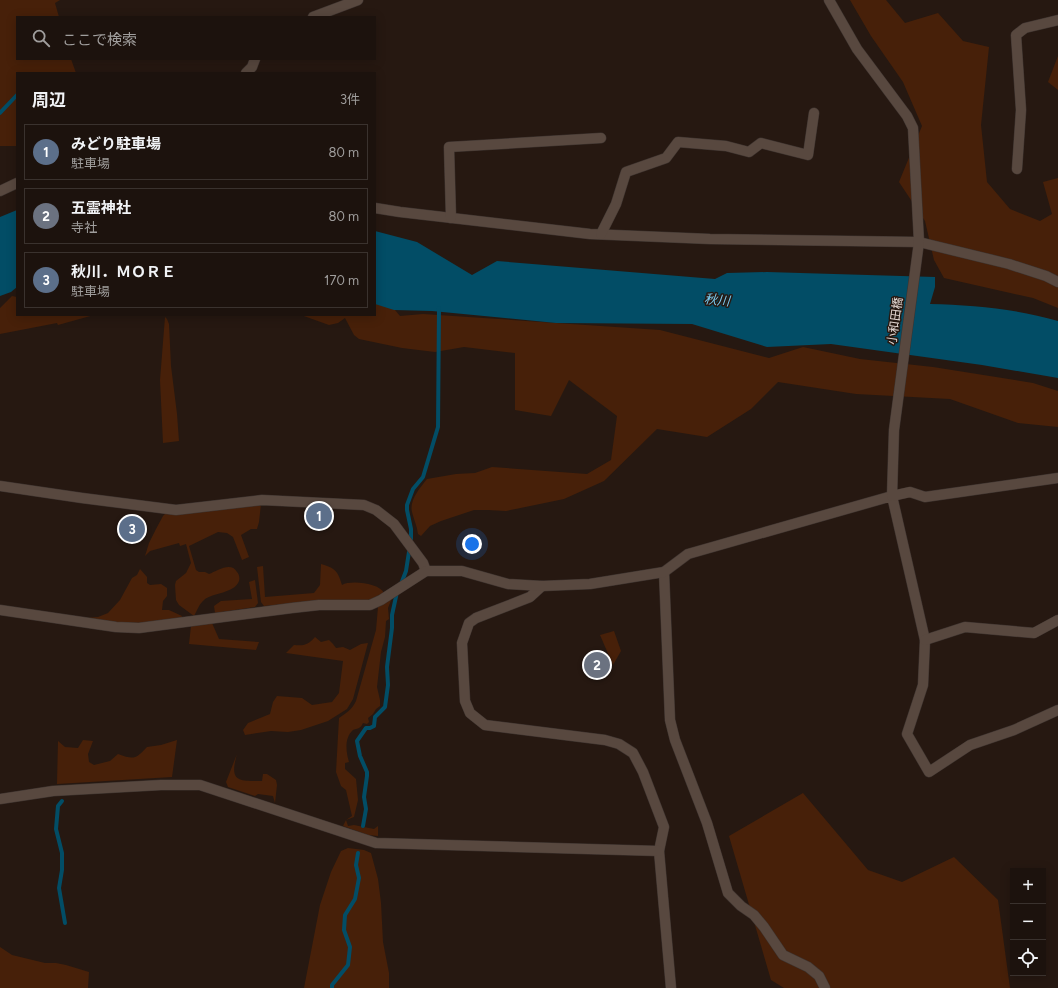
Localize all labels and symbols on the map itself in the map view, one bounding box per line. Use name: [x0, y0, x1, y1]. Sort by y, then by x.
water label: 秋川: [703, 291, 733, 309]
street label: 小和田橋: [885, 296, 905, 346]
pin: 1: [306, 501, 332, 531]
pin: 3: [119, 514, 145, 544]
your location: [462, 534, 482, 554]
pin: 2: [584, 650, 610, 680]

